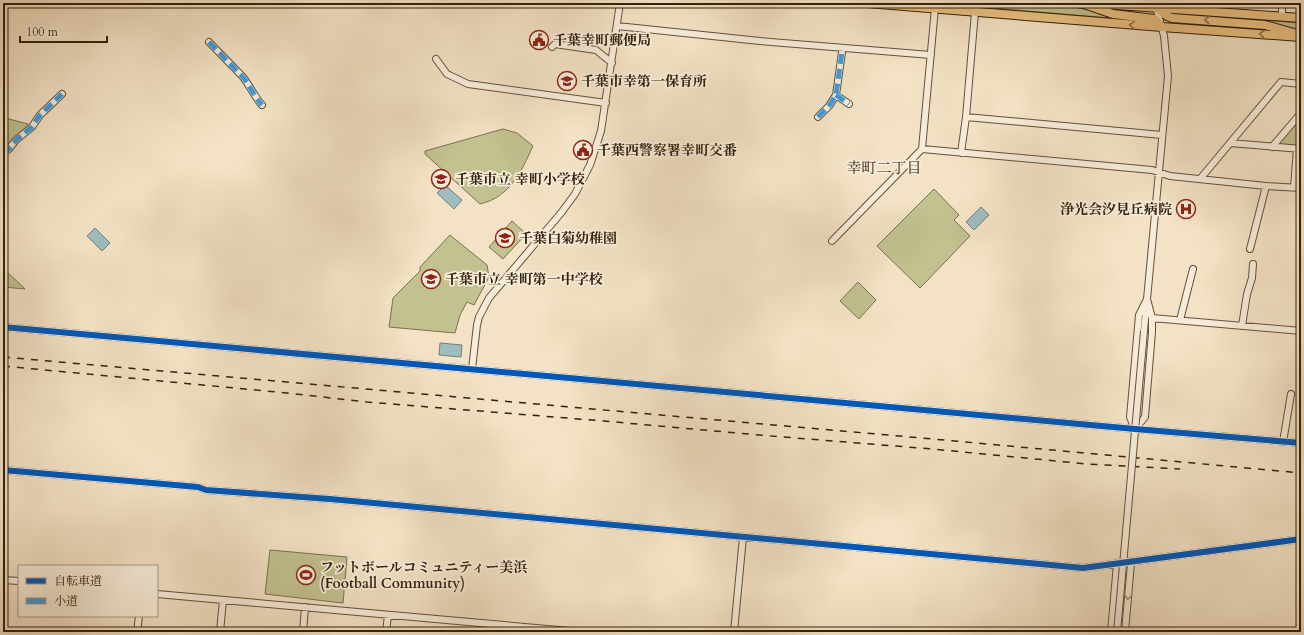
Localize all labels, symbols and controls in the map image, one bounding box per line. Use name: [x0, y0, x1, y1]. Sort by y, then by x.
one-way arrow: [1204, 16, 1210, 25]
scale bar: [20, 18, 107, 44]
one-way arrow: [1129, 20, 1135, 29]
text: 100 m: [26, 24, 59, 40]
public building icon: 千葉幸町郵便局: [528, 29, 550, 51]
one-way arrow: [1259, 30, 1265, 39]
place label: 千葉幸町郵便局: [553, 31, 651, 50]
school or university icon: 千葉市幸第一保育所: [556, 70, 578, 92]
place label: 千葉市幸第一保育所: [581, 72, 707, 91]
public building icon: 千葉西警察署幸町交番: [572, 139, 594, 161]
place label: 千葉西警察署幸町交番: [597, 141, 737, 160]
district label: 幸町二丁目: [846, 158, 922, 178]
school or university icon: 千葉市立 幸町小学校: [430, 168, 452, 190]
place label: 千葉市立 幸町小学校: [455, 170, 585, 189]
hospital icon: 浄光会汐見丘病院: [1175, 198, 1197, 220]
place label: 浄光会汐見丘病院: [1060, 200, 1172, 219]
school or university icon: 千葉白菊幼稚園: [494, 227, 516, 249]
place label: 千葉白菊幼稚園: [519, 229, 617, 248]
school or university icon: 千葉市立 幸町第一中学校: [420, 268, 442, 290]
place label: 千葉市立 幸町第一中学校: [445, 270, 603, 289]
place label: フットボールコミュニティー美浜 (Football Community): [320, 558, 528, 593]
sports icon: フットボールコミュニティー美浜 (Football Community): [295, 564, 317, 586]
legend: [18, 565, 158, 617]
text: 自転車道: [54, 573, 102, 589]
text: 小道: [54, 593, 78, 609]
one-way arrow: [1123, 594, 1132, 600]

